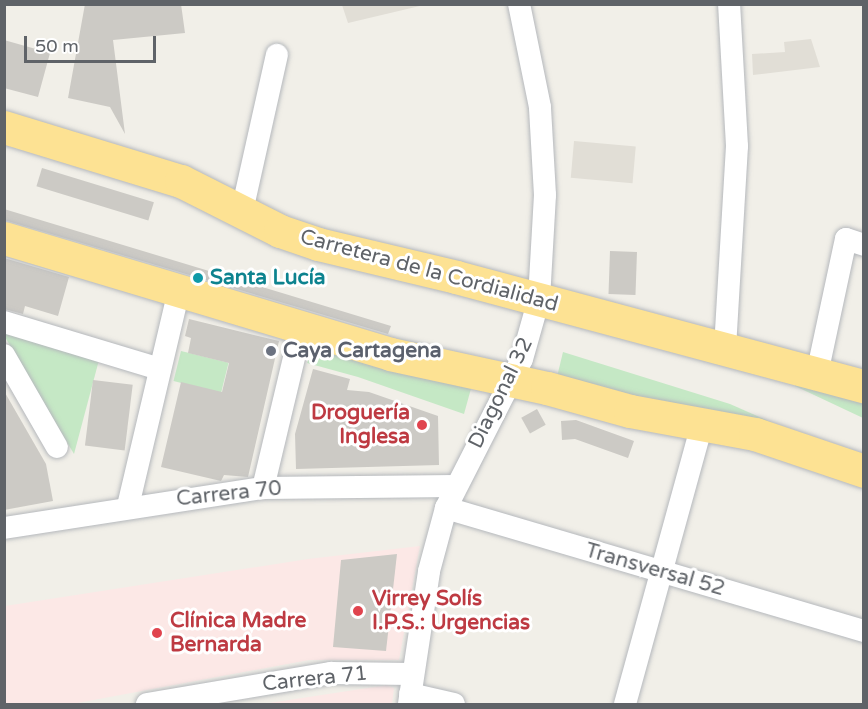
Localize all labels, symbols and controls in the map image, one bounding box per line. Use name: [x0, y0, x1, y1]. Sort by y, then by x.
scale bar: [27, 24, 159, 62]
text: 50 m: [35, 35, 79, 57]
street label: Carretera de la Cordialidad: [297, 224, 561, 318]
place label: Santa Lucía: [210, 265, 326, 291]
marker: Santa Lucía: [191, 271, 205, 285]
street label: Diagonal 32: [463, 333, 539, 453]
place label: Caya Cartagena: [283, 338, 442, 364]
marker: Caya Cartagena: [264, 344, 278, 358]
place label: Droguería Inglesa: [311, 400, 410, 450]
marker: Droguería Inglesa: [415, 418, 429, 432]
street label: Carrera 70: [175, 476, 283, 512]
street label: Transversal 52: [582, 538, 728, 602]
place label: Virrey Solís I.P.S.: Urgencias: [372, 586, 530, 636]
marker: Virrey Solís I.P.S.: Urgencias: [349, 602, 367, 620]
place label: Clínica Madre Bernarda: [170, 608, 306, 658]
marker: Clínica Madre Bernarda: [148, 624, 166, 642]
street label: Carrera 71: [261, 661, 369, 697]

